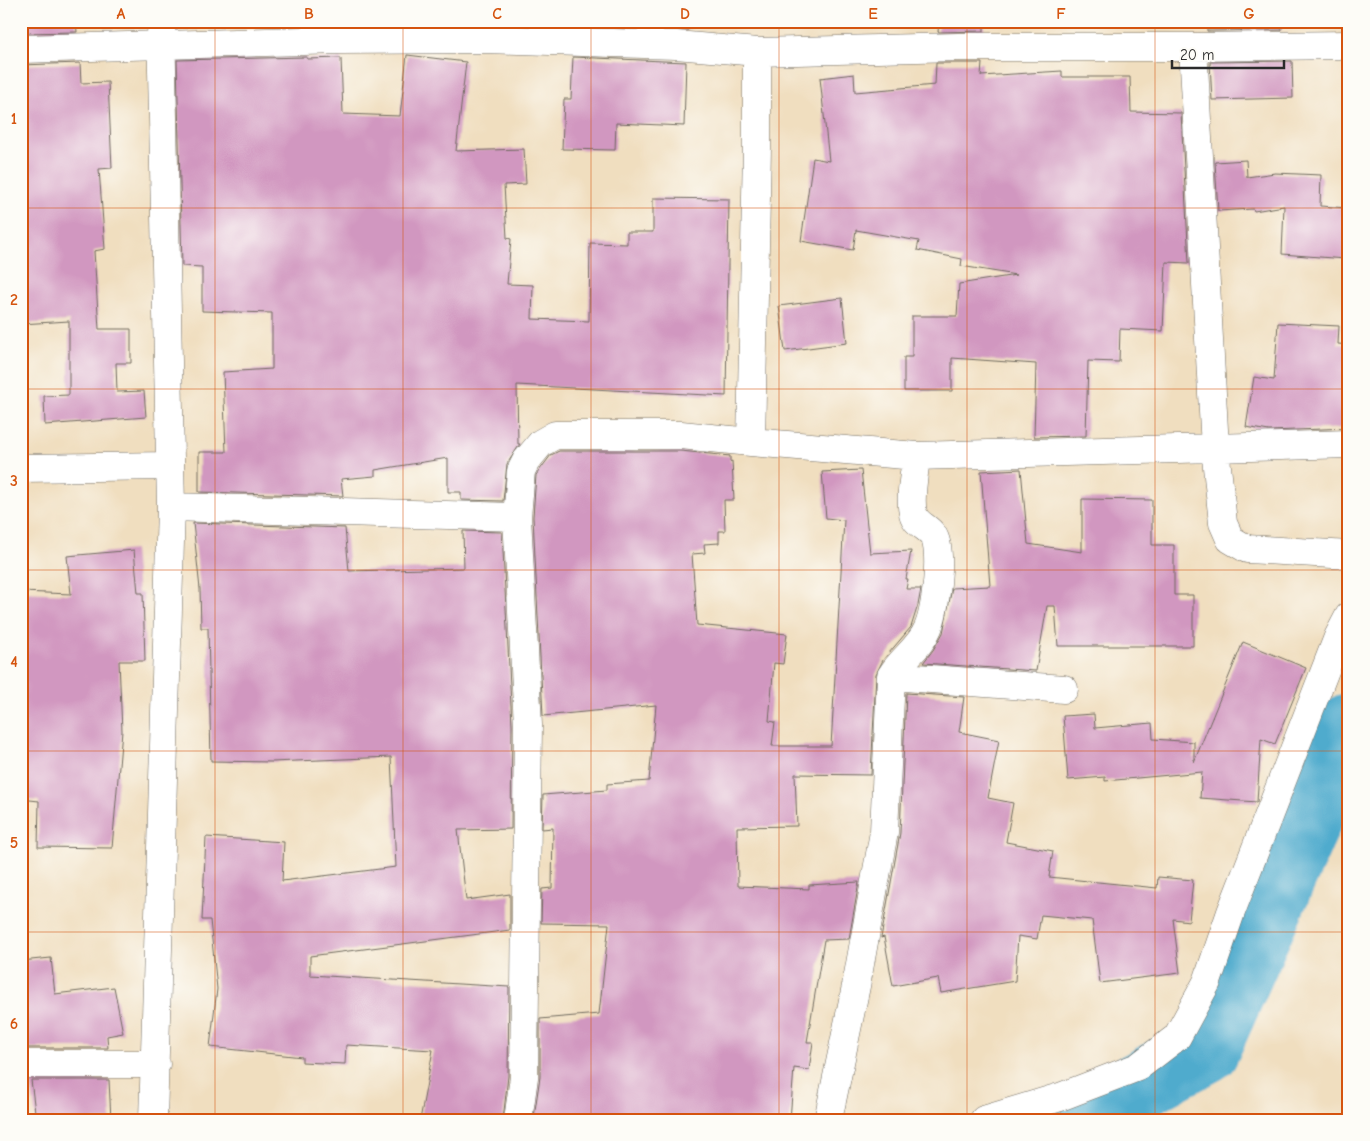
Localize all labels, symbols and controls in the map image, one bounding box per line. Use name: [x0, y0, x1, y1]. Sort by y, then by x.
text: A: [117, 5, 126, 23]
text: B: [304, 5, 314, 23]
text: C: [492, 5, 502, 23]
text: D: [680, 5, 690, 23]
text: E: [868, 5, 878, 23]
text: F: [1056, 5, 1066, 23]
text: G: [1243, 5, 1255, 23]
scale bar: [1172, 38, 1285, 70]
text: 20 m: [1180, 46, 1214, 64]
text: 1: [11, 110, 17, 128]
text: 2: [10, 291, 18, 309]
text: 3: [10, 472, 18, 490]
text: 4: [10, 653, 18, 671]
text: 5: [10, 834, 18, 852]
text: 6: [10, 1015, 18, 1033]

